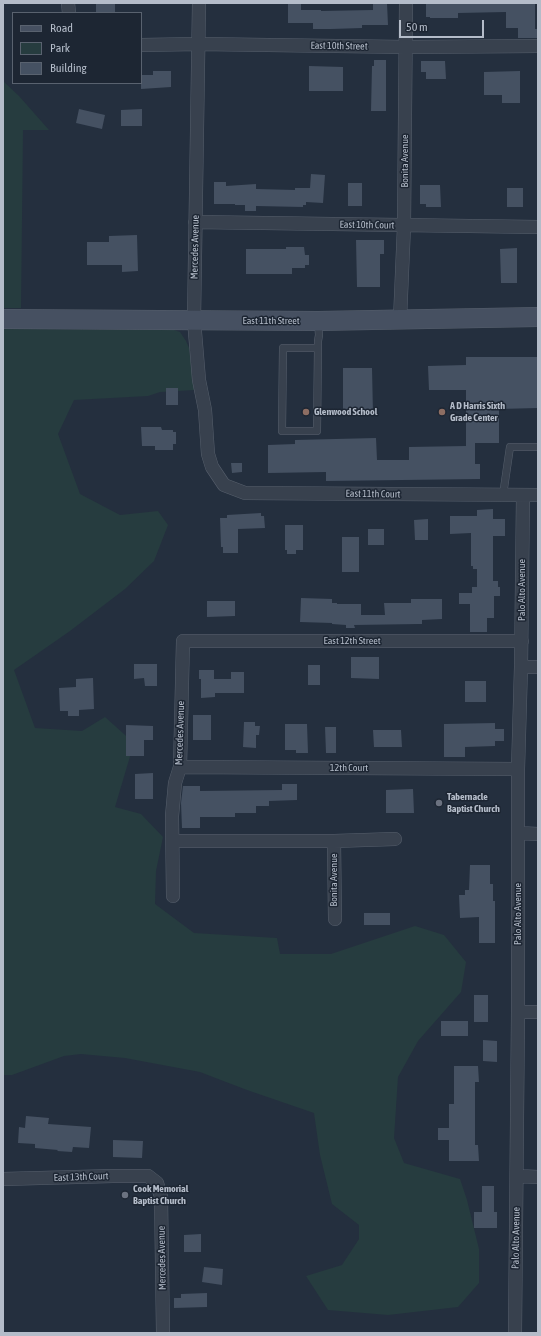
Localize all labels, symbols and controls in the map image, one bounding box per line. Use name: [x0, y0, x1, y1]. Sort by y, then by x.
legend: [12, 12, 142, 84]
scale bar: [401, 12, 486, 38]
text: 50 m: [406, 20, 428, 34]
text: Road: [50, 21, 73, 35]
street label: East 10th Street: [310, 40, 368, 52]
text: Park: [50, 41, 70, 55]
text: Building: [50, 61, 87, 75]
street label: Bonita Avenue: [399, 134, 411, 188]
street label: Mercedes Avenue: [188, 215, 202, 279]
street label: East 10th Court: [339, 219, 395, 231]
street label: East 11th Street: [242, 315, 300, 327]
place label: A D Harris Sixth Grade Center: [450, 400, 505, 424]
place label: Glenwood School: [314, 406, 377, 418]
marker: Glenwood School: [301, 407, 311, 417]
marker: A D Harris Sixth Grade Center: [437, 407, 447, 417]
street label: East 11th Court: [345, 488, 401, 500]
street label: Palo Alto Avenue: [516, 559, 528, 621]
street label: East 12th Street: [323, 635, 381, 647]
street label: Mercedes Avenue: [173, 701, 187, 765]
street label: 12th Court: [330, 762, 368, 774]
place label: Tabernacle Baptist Church: [447, 791, 500, 814]
marker: Tabernacle Baptist Church: [434, 798, 444, 808]
street label: Bonita Avenue: [328, 853, 340, 907]
street label: Palo Alto Avenue: [512, 883, 524, 945]
street label: East 13th Court: [53, 1170, 109, 1184]
place label: Cook Memorial Baptist Church: [133, 1183, 188, 1206]
marker: Cook Memorial Baptist Church: [120, 1190, 130, 1200]
street label: Palo Alto Avenue: [509, 1207, 523, 1269]
street label: Mercedes Avenue: [155, 1226, 169, 1290]

